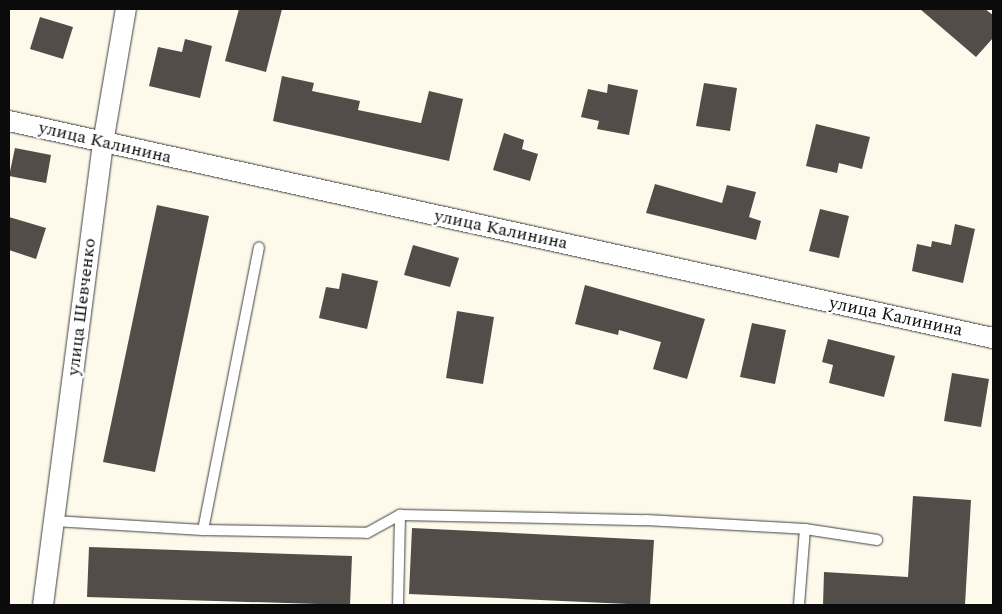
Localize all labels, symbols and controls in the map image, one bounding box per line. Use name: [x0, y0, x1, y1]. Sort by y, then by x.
street label: улица Калинина: [36, 117, 174, 169]
street label: улица Калинина: [432, 205, 570, 255]
street label: улица Шевченко: [63, 237, 101, 377]
street label: улица Калинина: [827, 292, 965, 342]

